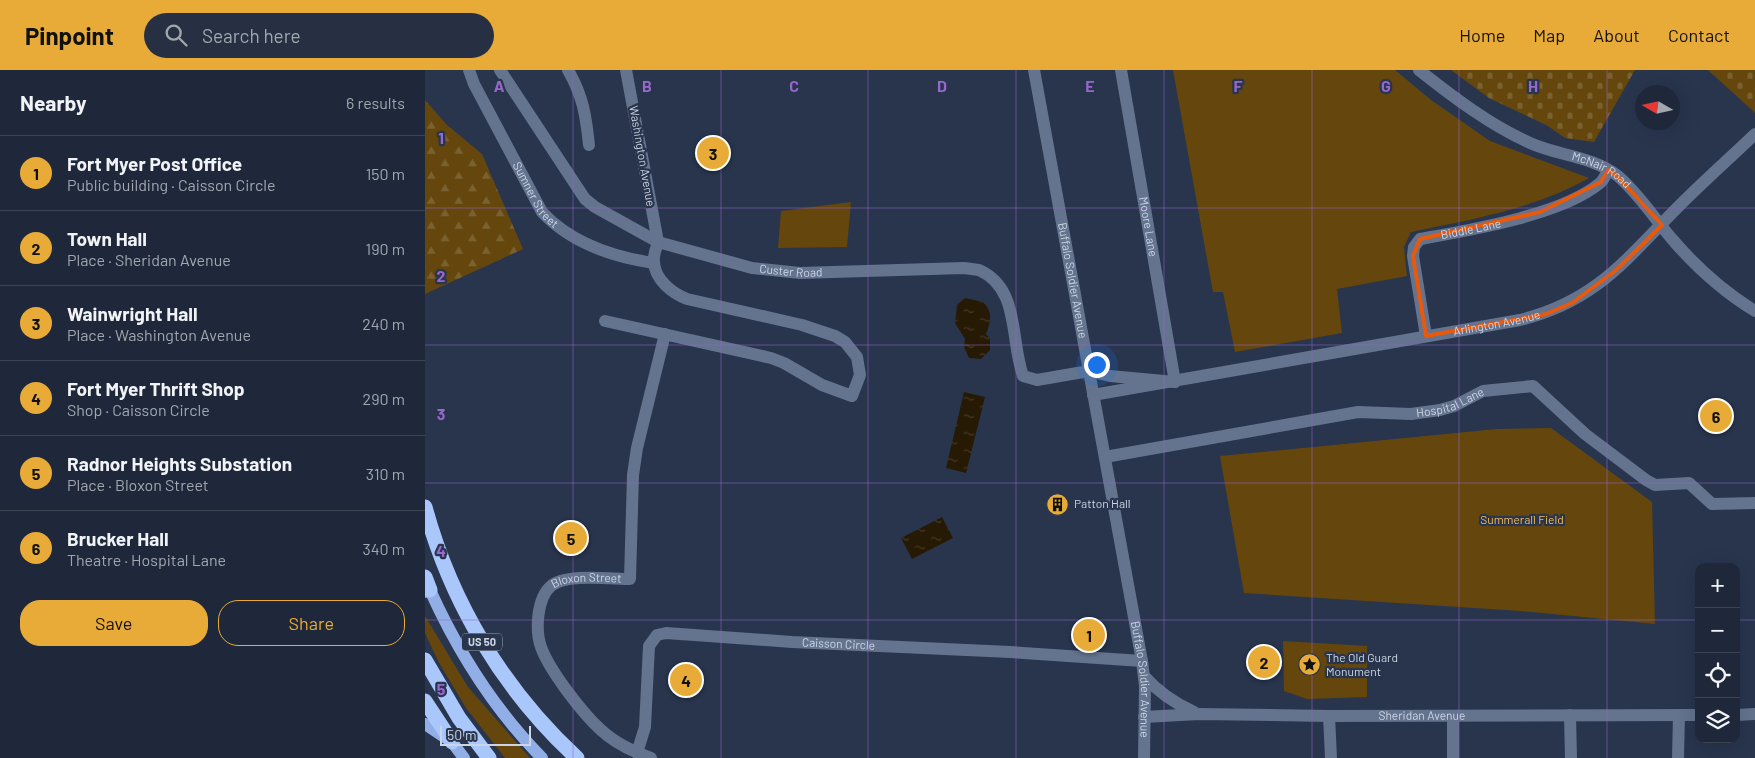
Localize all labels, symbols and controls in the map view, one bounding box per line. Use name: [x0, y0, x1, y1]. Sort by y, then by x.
search box: [144, 13, 494, 58]
text: Pinpoint: [25, 21, 114, 50]
icon: search: [162, 21, 190, 49]
text: Search here: [202, 24, 301, 47]
text: Home: [1459, 24, 1505, 46]
text: Map: [1533, 24, 1565, 46]
text: About: [1593, 24, 1640, 46]
text: Contact: [1668, 24, 1730, 46]
text: A: [494, 76, 505, 95]
text: B: [642, 76, 652, 95]
text: C: [789, 76, 799, 95]
text: D: [937, 76, 947, 95]
text: E: [1085, 76, 1095, 95]
text: F: [1234, 76, 1243, 95]
text: G: [1381, 76, 1391, 95]
text: H: [1528, 76, 1538, 95]
north arrow: [1635, 85, 1680, 130]
text: Nearby: [20, 90, 86, 115]
text: 6 results: [346, 93, 405, 112]
street label: Washington Avenue: [627, 104, 659, 207]
text: 1: [438, 128, 444, 147]
pin: 3: [697, 134, 729, 172]
street label: McNair Road: [1570, 148, 1635, 191]
text: Fort Myer Post Office: [67, 152, 242, 175]
street label: Sumner Street: [511, 159, 562, 230]
text: 1: [33, 164, 39, 183]
text: 150 m: [366, 164, 405, 183]
text: Public building · Caisson Circle: [67, 175, 276, 194]
street label: Moore Lane: [1137, 195, 1161, 258]
street label: Biddle Lane: [1439, 215, 1502, 241]
street label: Buffalo Soldier Avenue: [1056, 221, 1091, 339]
text: Town Hall: [67, 227, 147, 250]
text: 2: [32, 239, 40, 258]
text: 190 m: [366, 239, 405, 258]
text: Place · Sheridan Avenue: [67, 250, 231, 269]
street label: Custer Road: [759, 261, 823, 279]
text: 2: [437, 266, 446, 285]
text: Wainwright Hall: [67, 302, 198, 325]
street label: Arlington Avenue: [1452, 307, 1542, 338]
text: 3: [32, 314, 40, 333]
text: 240 m: [362, 314, 405, 333]
text: Place · Washington Avenue: [67, 325, 251, 344]
your location: [1084, 352, 1110, 378]
text: Fort Myer Thrift Shop: [67, 377, 245, 400]
street label: Hospital Lane: [1415, 384, 1486, 419]
text: 4: [31, 389, 41, 408]
text: 290 m: [363, 389, 405, 408]
pin: 6: [1700, 397, 1732, 435]
text: Shop · Caisson Circle: [67, 400, 210, 419]
text: 3: [437, 404, 445, 423]
text: Radnor Heights Substation: [67, 452, 292, 475]
text: 5: [32, 464, 40, 483]
text: 310 m: [366, 464, 405, 483]
text: Place · Bloxon Street: [67, 475, 209, 494]
building icon: Patton Hall: [1046, 492, 1070, 516]
place label: Patton Hall: [1074, 496, 1131, 510]
park label: Summerall Field: [1480, 512, 1564, 526]
pin: 5: [555, 519, 587, 557]
text: Brucker Hall: [67, 527, 169, 550]
text: 6: [32, 539, 40, 558]
text: 340 m: [362, 539, 405, 558]
text: 4: [436, 541, 446, 560]
text: Theatre · Hospital Lane: [67, 550, 226, 569]
map controls: [1695, 563, 1740, 743]
button: +: [1695, 563, 1740, 608]
street label: Bloxon Street: [548, 570, 622, 590]
button: Save: [20, 600, 208, 646]
button: Share: [218, 600, 405, 646]
button: −: [1695, 608, 1740, 653]
pin: 1: [1073, 616, 1105, 654]
street label: Buffalo Soldier Avenue: [1129, 620, 1153, 738]
road number: US 50: [462, 634, 502, 650]
street label: Caisson Circle: [802, 634, 875, 652]
pin: 2: [1248, 643, 1280, 681]
place label: The Old Guard Monument: [1326, 650, 1398, 678]
place icon: The Old Guard Monument: [1298, 653, 1322, 677]
button: locate: [1695, 653, 1740, 698]
pin: 4: [670, 661, 702, 699]
text: 5: [437, 679, 446, 698]
button: layers: [1695, 698, 1740, 743]
street label: Sheridan Avenue: [1378, 708, 1465, 722]
scale bar: [440, 723, 531, 746]
text: 50 m: [447, 726, 476, 743]

